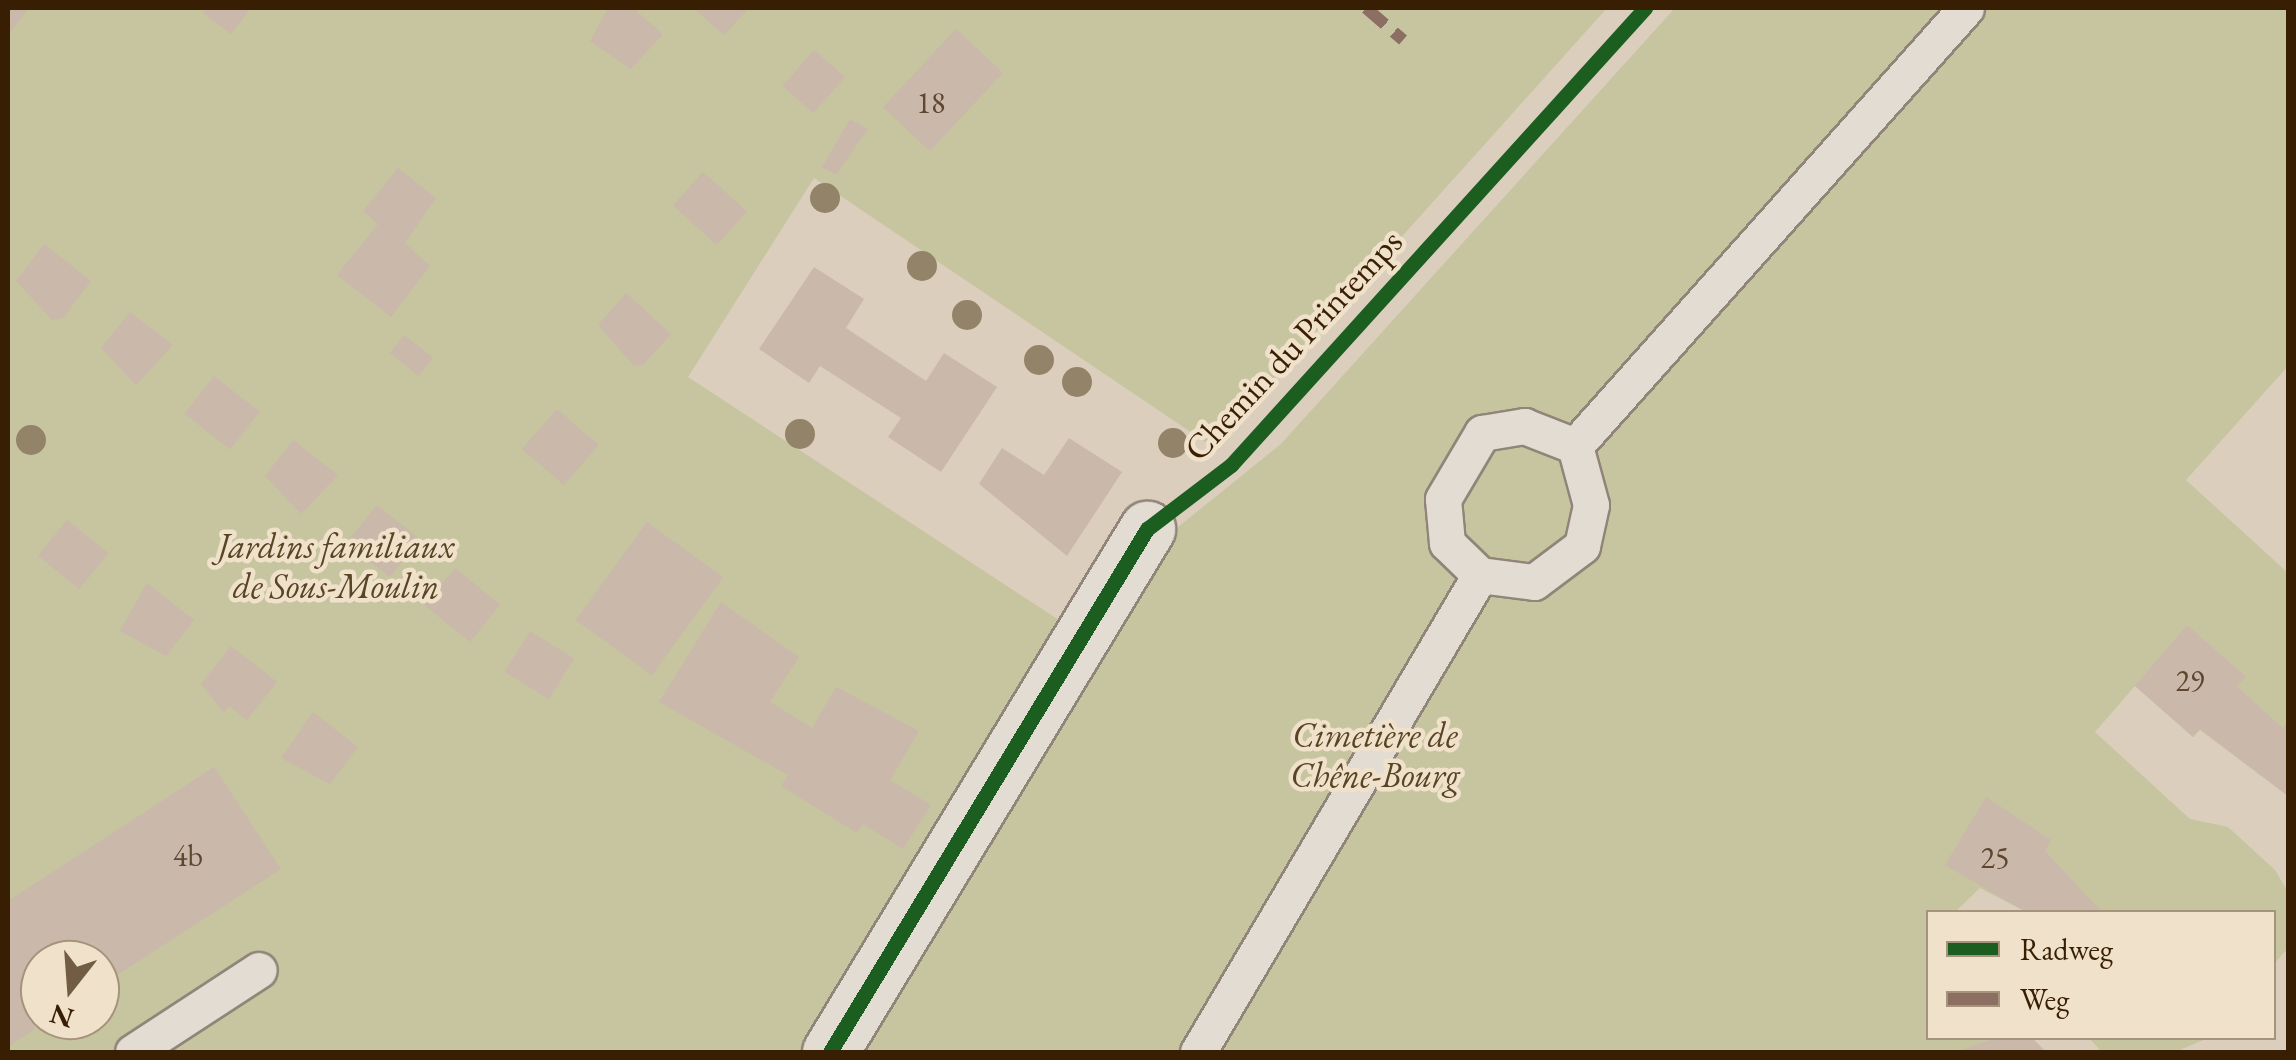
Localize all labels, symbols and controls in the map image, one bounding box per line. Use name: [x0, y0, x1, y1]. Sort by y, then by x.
house number: 18: [917, 85, 945, 121]
street label: Chemin du Printemps: [1175, 221, 1411, 469]
park label: Jardins familiaux de Sous-Moulin: [218, 525, 454, 607]
house number: 29: [2176, 663, 2204, 699]
park label: Cimetière de Chêne-Bourg: [1290, 714, 1460, 796]
house number: 4b: [173, 838, 203, 874]
house number: 25: [1981, 840, 2009, 876]
legend: [1926, 910, 2276, 1040]
text: Radweg: [2020, 930, 2113, 969]
north arrow: [20, 940, 120, 1040]
text: Weg: [2020, 980, 2069, 1019]
text: N: [46, 996, 78, 1037]

